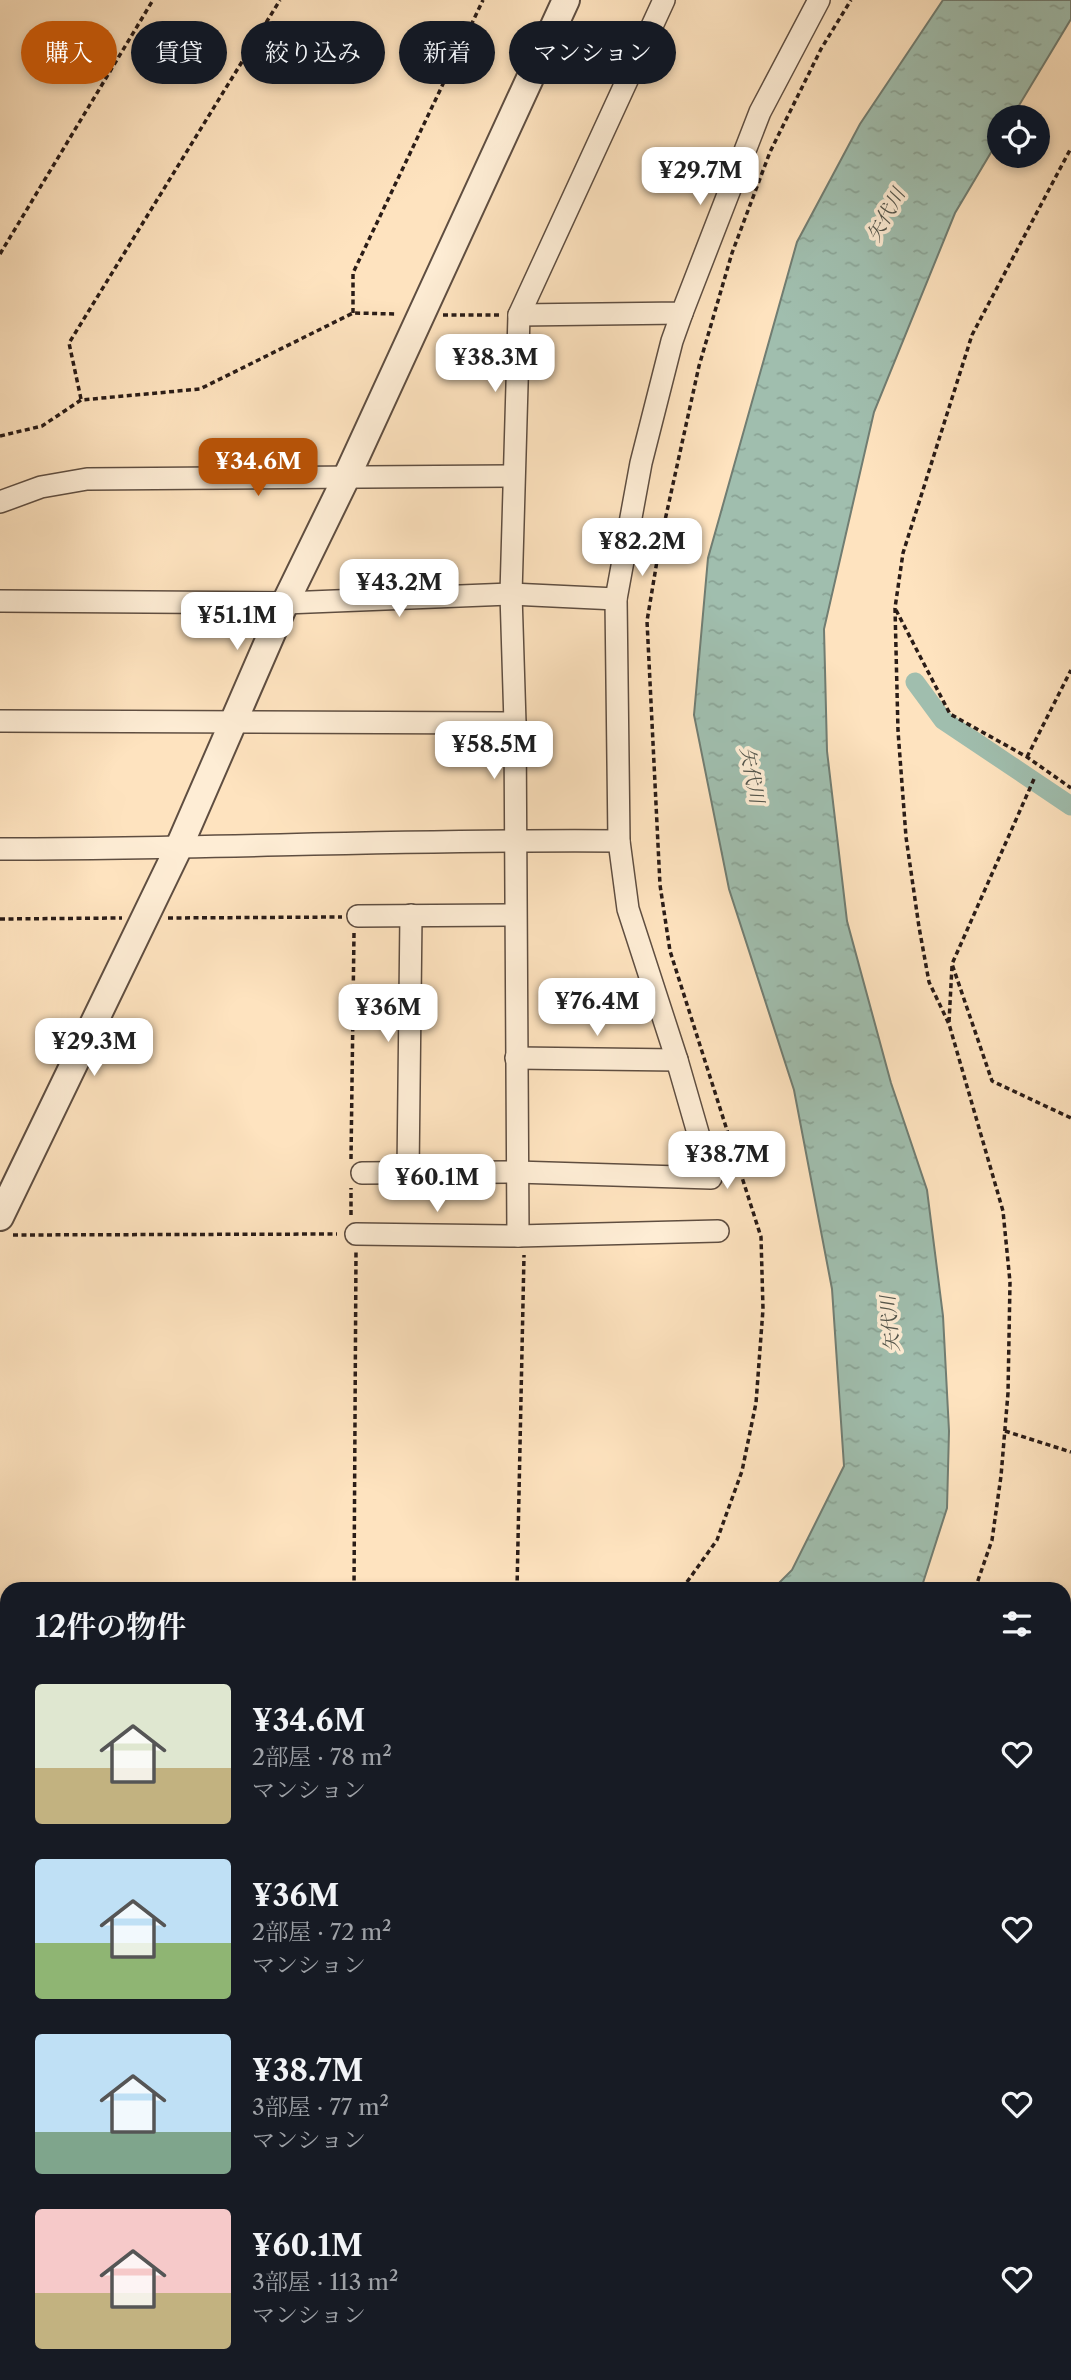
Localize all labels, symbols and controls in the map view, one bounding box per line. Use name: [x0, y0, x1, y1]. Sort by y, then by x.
chip: 購入: [21, 21, 117, 84]
chip: 賃貸: [131, 21, 227, 84]
chip: 絞り込み: [241, 21, 385, 84]
chip: 新着: [399, 21, 495, 84]
chip: マンション: [509, 21, 676, 84]
map controls: [987, 105, 1050, 168]
button: locate: [987, 105, 1050, 168]
pin: ¥29.7M: [643, 148, 757, 207]
text: ¥29.7M: [658, 156, 742, 184]
water label: 矢代川: [862, 183, 911, 246]
pin: ¥38.3M: [438, 334, 552, 394]
text: ¥38.3M: [452, 343, 538, 371]
pin: ¥34.6M: [201, 438, 315, 498]
text: ¥34.6M: [215, 447, 301, 475]
pin: ¥82.2M: [585, 518, 699, 578]
text: ¥82.2M: [598, 527, 686, 555]
pin: ¥43.2M: [342, 560, 456, 619]
text: ¥43.2M: [356, 568, 442, 596]
pin: ¥51.1M: [180, 592, 294, 652]
text: ¥51.1M: [197, 601, 277, 629]
pin: ¥58.5M: [437, 722, 551, 781]
text: ¥58.5M: [451, 730, 537, 758]
water label: 矢代川: [735, 745, 769, 807]
pin: ¥76.4M: [540, 978, 654, 1038]
pin: ¥36M: [347, 984, 429, 1044]
text: ¥76.4M: [554, 987, 640, 1015]
text: ¥36M: [355, 993, 421, 1021]
pin: ¥29.3M: [37, 1018, 151, 1078]
text: ¥29.3M: [51, 1027, 137, 1055]
pin: ¥38.7M: [670, 1132, 784, 1191]
text: ¥38.7M: [684, 1140, 770, 1168]
pin: ¥60.1M: [380, 1154, 494, 1214]
text: ¥60.1M: [394, 1163, 480, 1191]
water label: 矢代川: [876, 1293, 904, 1353]
icon: filters: [998, 1605, 1036, 1643]
text: 12件の物件: [35, 1608, 186, 1645]
text: ¥34.6M: [252, 1702, 365, 1739]
icon: home: [91, 1712, 175, 1796]
icon: heart: [998, 1735, 1036, 1773]
text: 2部屋 · 78 m²: [252, 1743, 392, 1771]
text: マンション: [252, 1776, 366, 1804]
text: ¥36M: [252, 1877, 339, 1914]
icon: home: [91, 1887, 175, 1971]
icon: heart: [998, 1910, 1036, 1948]
text: 2部屋 · 72 m²: [252, 1918, 391, 1946]
text: マンション: [252, 1951, 366, 1979]
text: ¥38.7M: [252, 2052, 363, 2089]
icon: home: [91, 2062, 175, 2146]
icon: heart: [998, 2085, 1036, 2123]
text: 3部屋 · 77 m²: [252, 2093, 389, 2121]
text: マンション: [252, 2126, 366, 2154]
text: ¥60.1M: [252, 2227, 363, 2264]
icon: home: [91, 2237, 175, 2321]
icon: heart: [998, 2260, 1036, 2298]
text: 3部屋 · 113 m²: [252, 2268, 398, 2296]
text: マンション: [252, 2301, 366, 2329]

